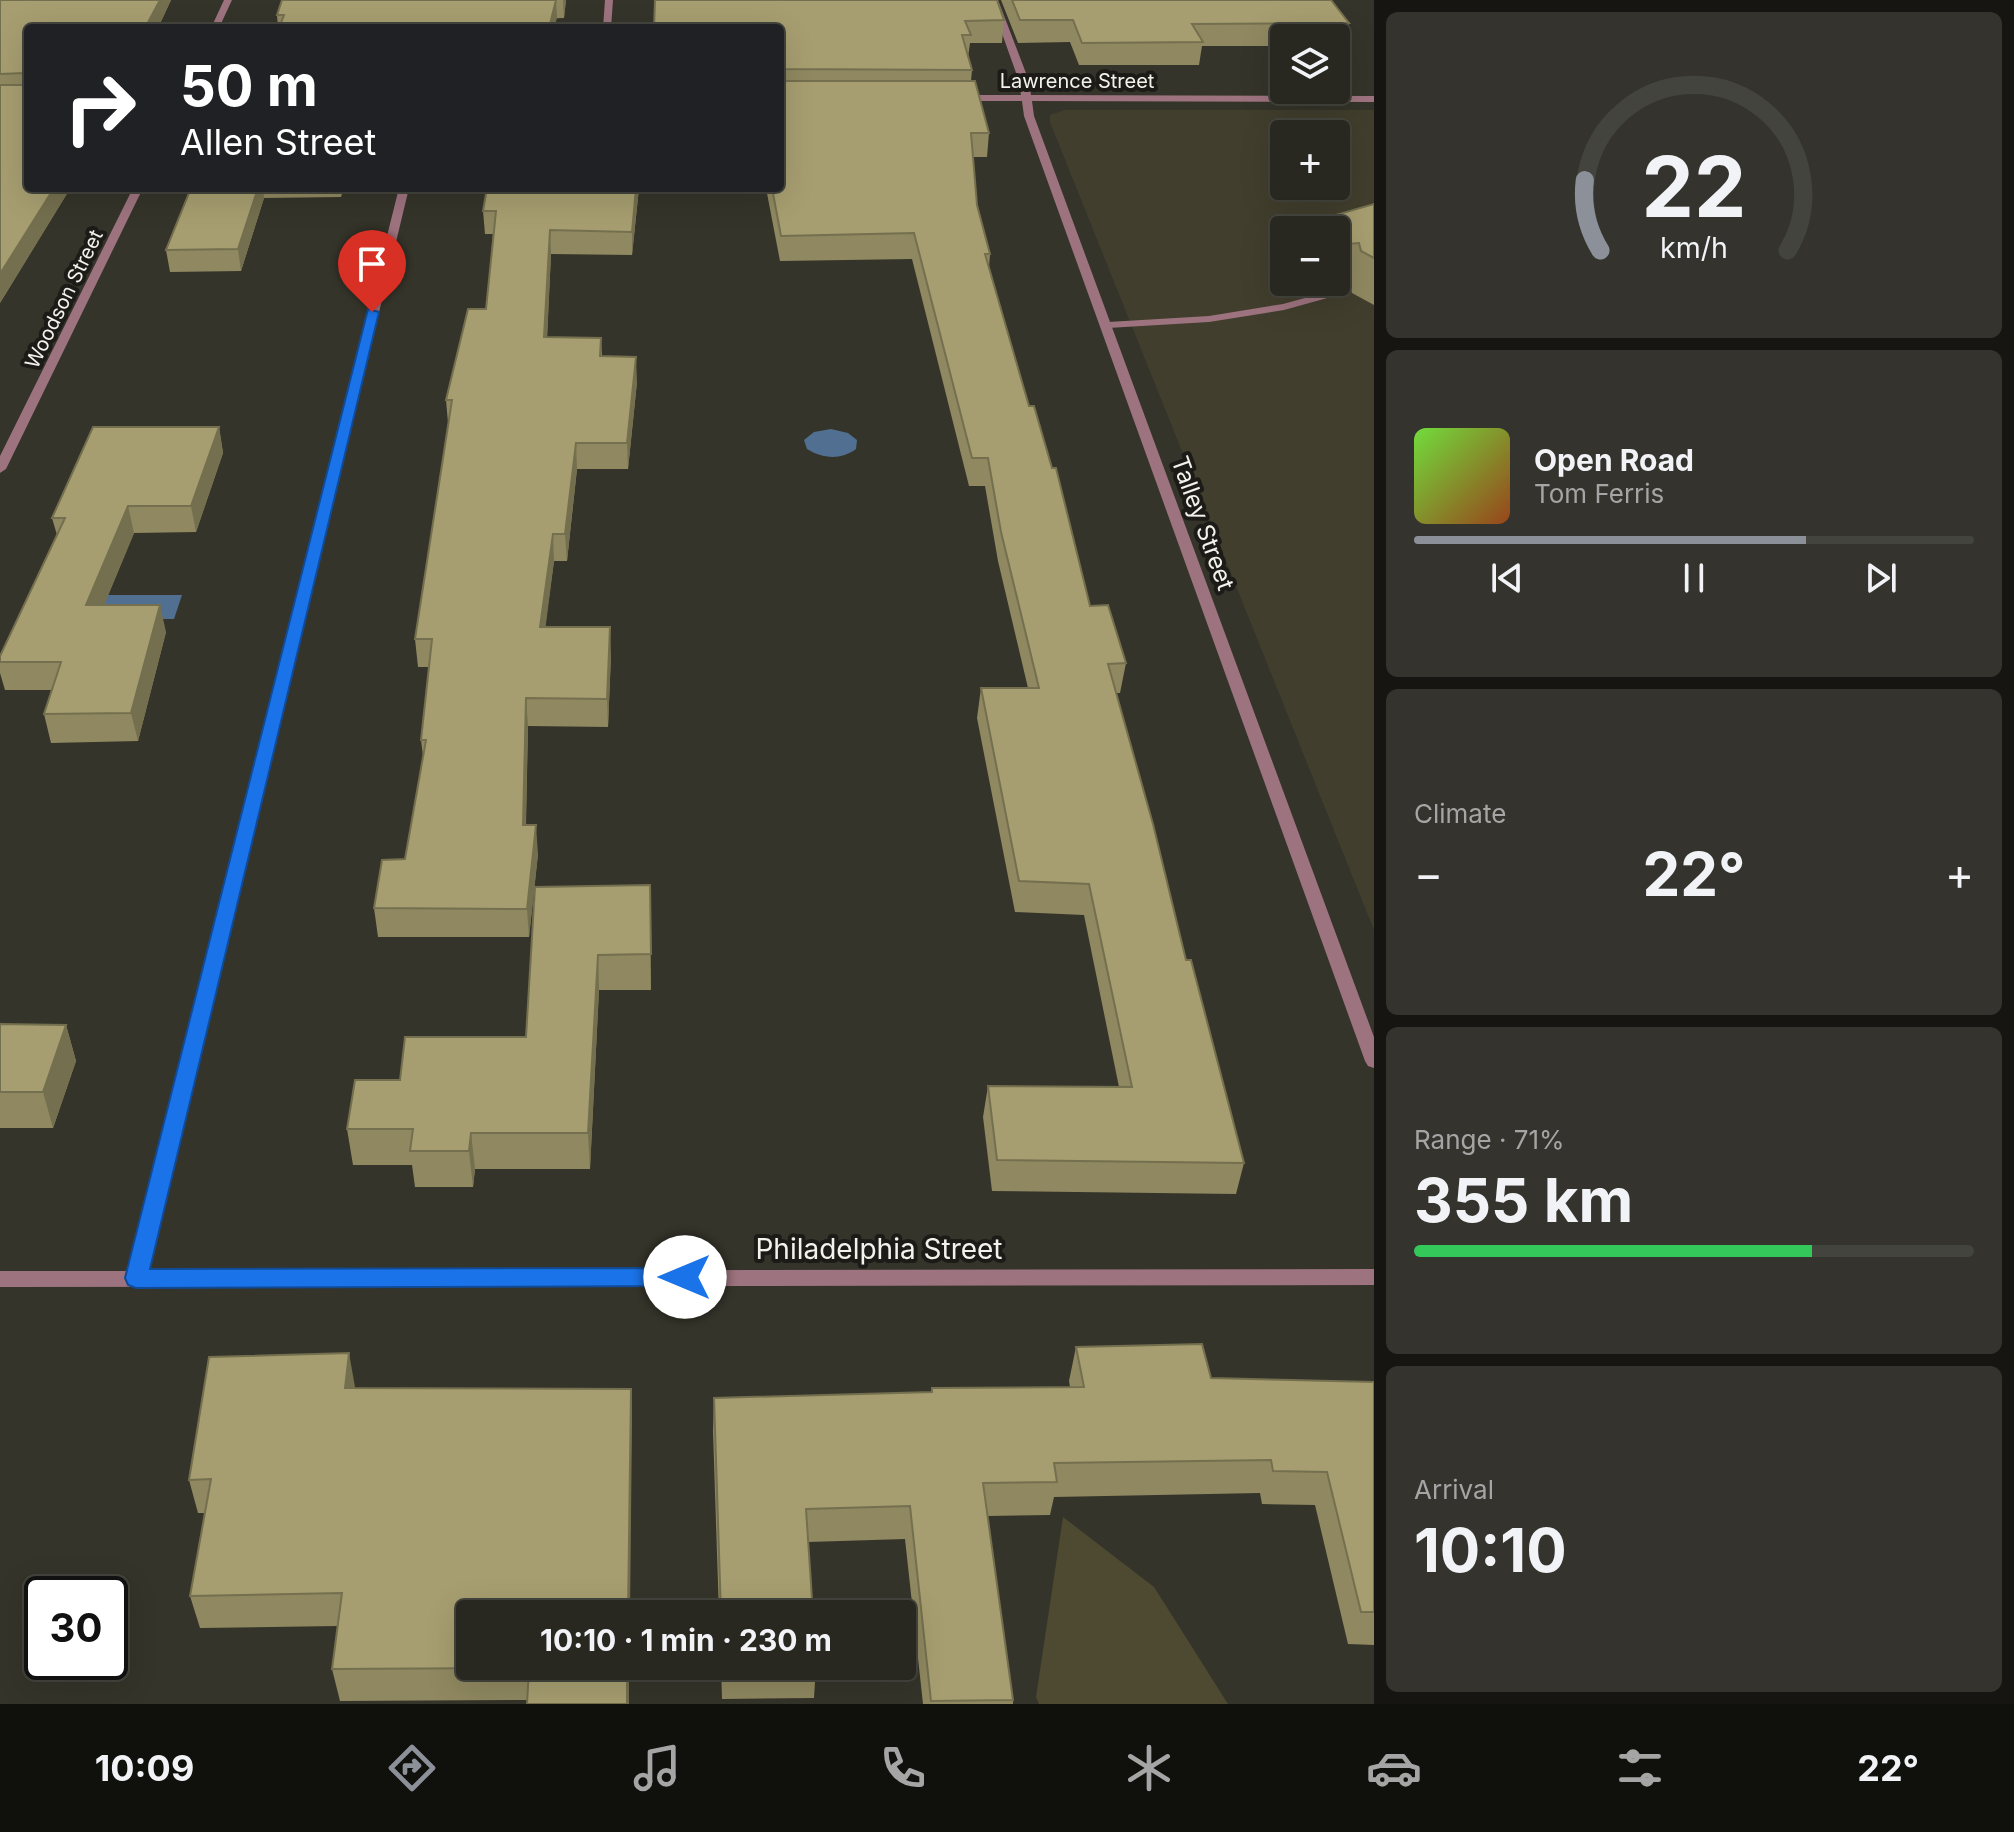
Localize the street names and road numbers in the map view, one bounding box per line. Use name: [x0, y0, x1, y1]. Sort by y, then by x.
street label: Lawrence Street: [1000, 69, 1155, 93]
street label: Woodson Street: [20, 225, 108, 372]
street label: Talley Street: [1165, 452, 1241, 594]
street label: Philadelphia Street: [755, 1232, 1003, 1266]

